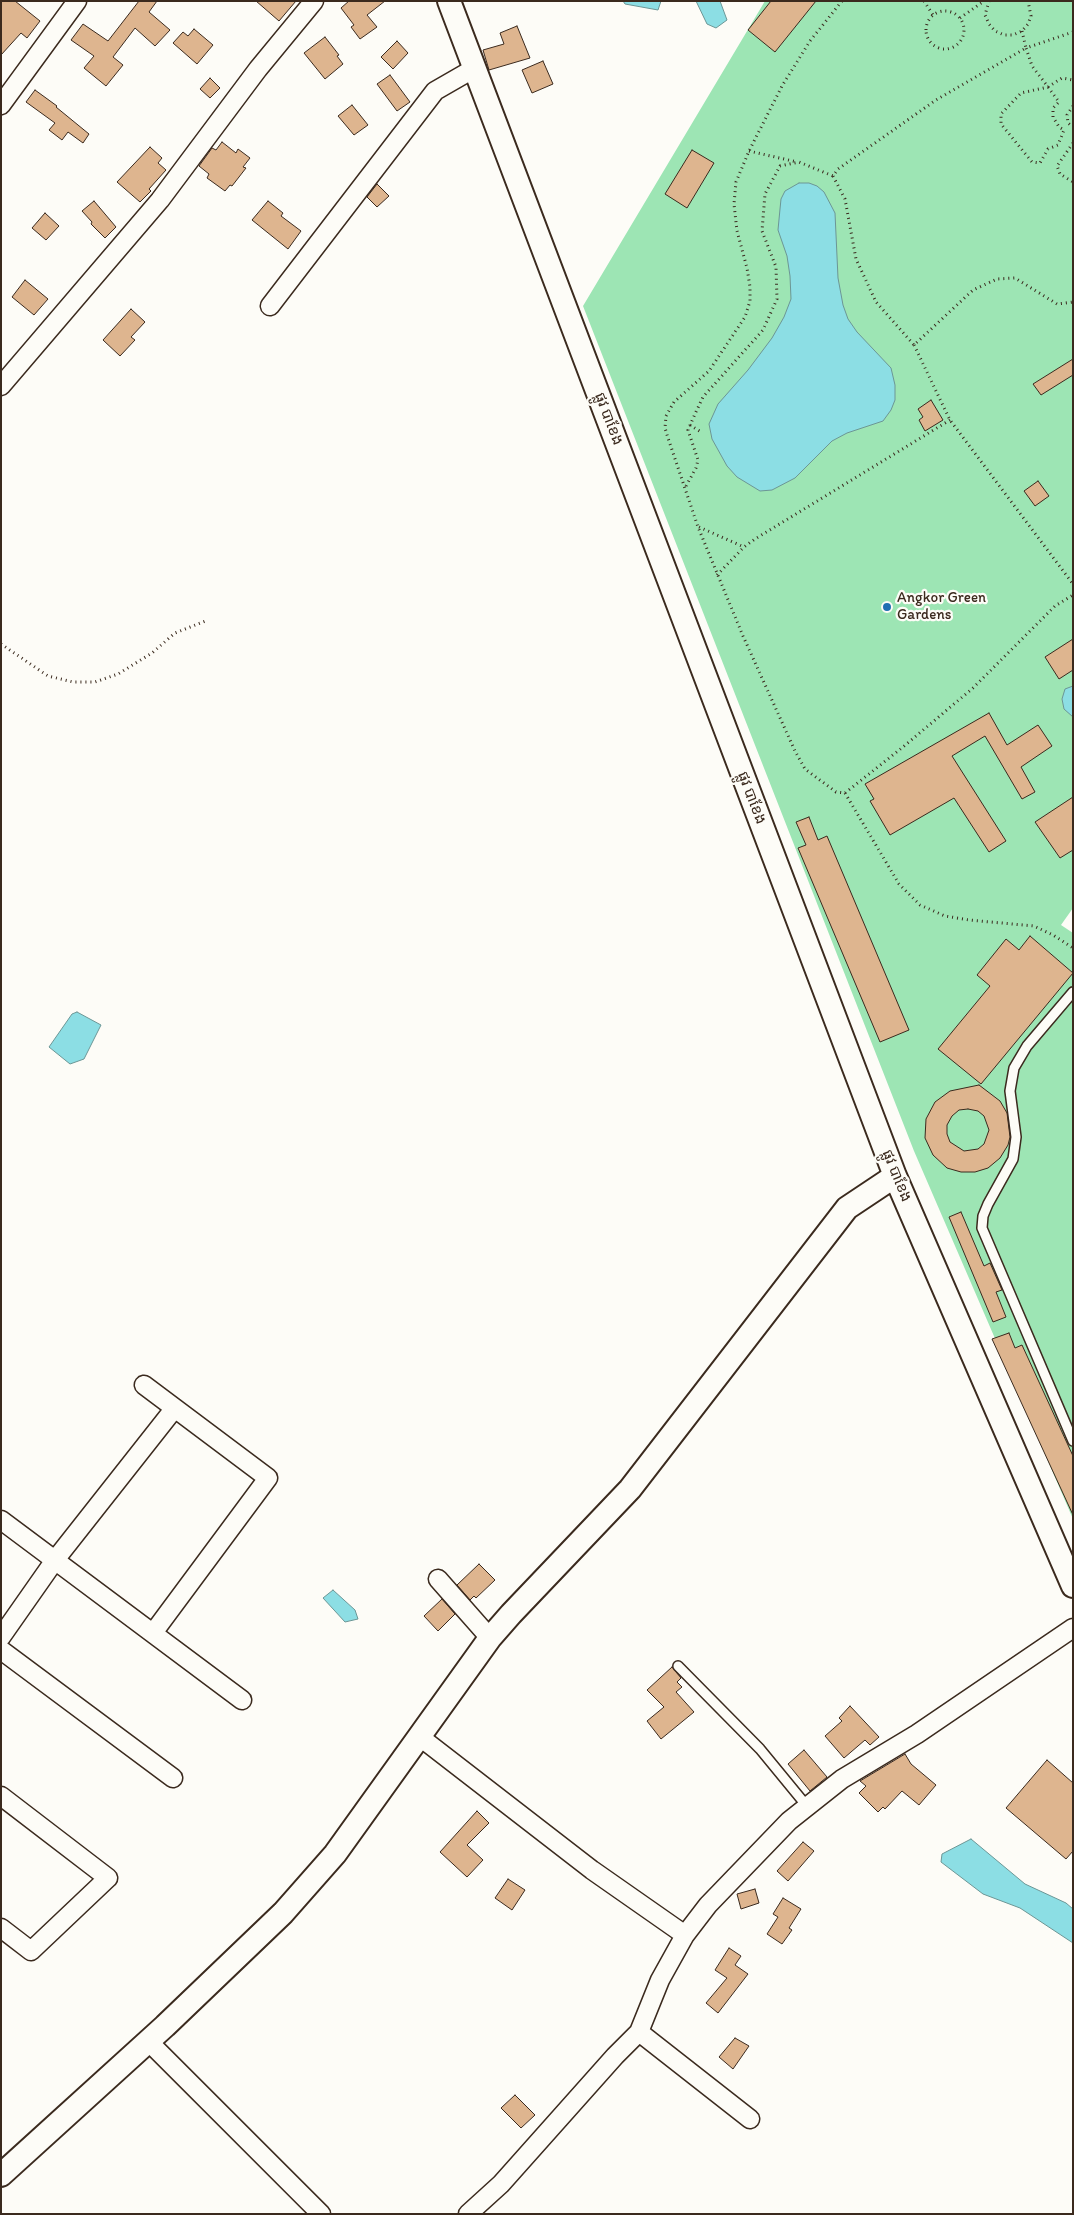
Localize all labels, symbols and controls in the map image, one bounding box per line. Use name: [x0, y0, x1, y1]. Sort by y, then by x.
street label: ផ្លូវ បាខែង: [590, 390, 626, 448]
place label: Angkor Green Gardens: [897, 589, 986, 624]
marker: Angkor Green Gardens: [881, 601, 893, 613]
street label: ផ្លូវ បាខែង: [733, 769, 769, 827]
street label: ផ្លូវ បាខែង: [877, 1147, 915, 1205]

